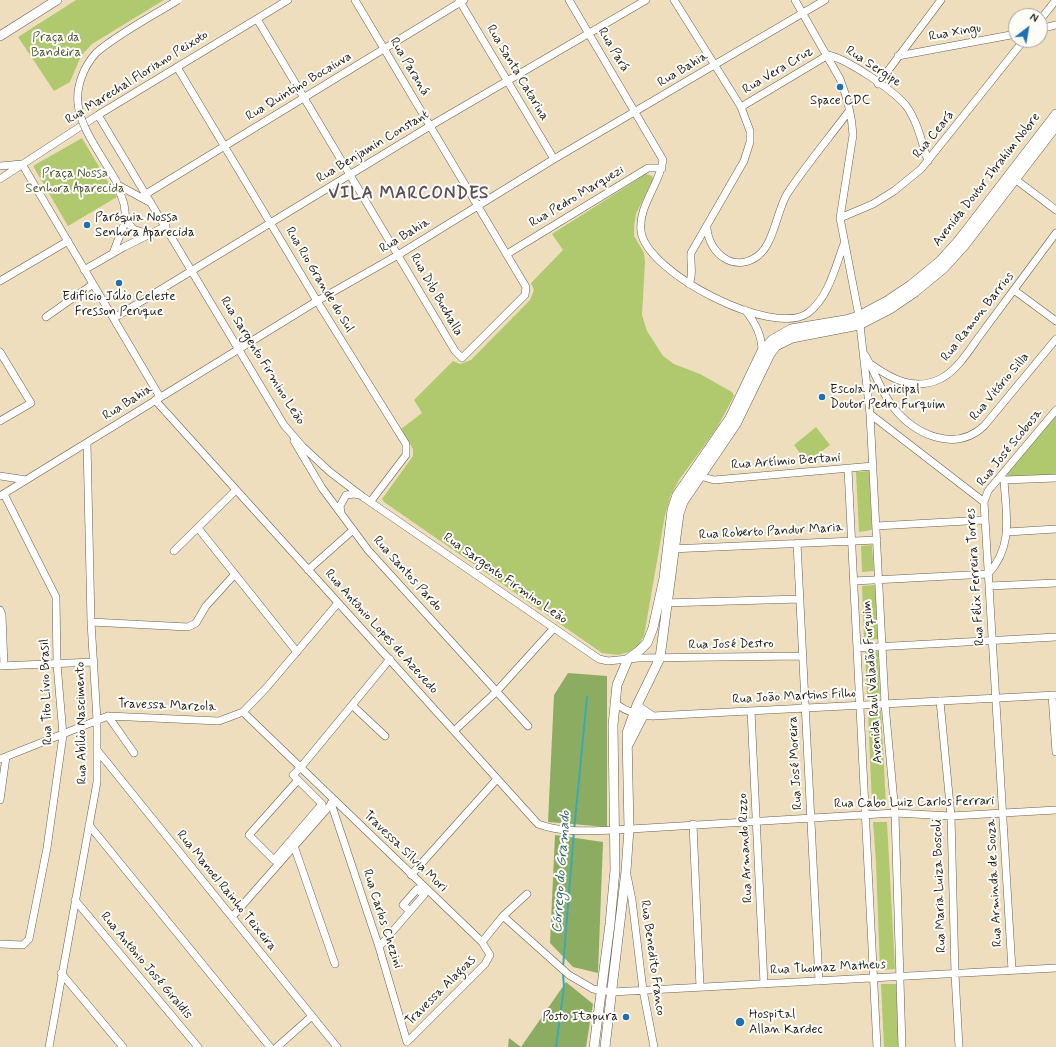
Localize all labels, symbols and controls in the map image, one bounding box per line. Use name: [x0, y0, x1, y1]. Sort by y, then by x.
north arrow: [1008, 8, 1048, 48]
text: N: [1027, 11, 1040, 26]
street label: Rua Xingu: [928, 21, 982, 45]
street label: Rua Santa Catarina: [482, 22, 552, 124]
street label: Rua Pará: [594, 25, 632, 75]
street label: Rua Marechal Floriano Peixoto: [63, 28, 211, 128]
park label: Praça da Bandeira: [31, 30, 81, 61]
street label: Rua Paraná: [386, 35, 432, 99]
street label: Rua Sergipe: [842, 43, 904, 91]
street label: Rua Vera Cruz: [740, 44, 816, 98]
street label: Rua Quintino Bocaiuva: [243, 49, 355, 125]
street label: Rua Bahia: [655, 49, 711, 91]
marker: Space CDC: [835, 82, 845, 92]
place label: Space CDC: [810, 93, 870, 109]
street label: Rua Benjamin Constant: [314, 107, 432, 187]
street label: Rua Ceará: [910, 108, 958, 162]
street label: Avenida Doutor Ibrahim Nobre: [930, 110, 1044, 250]
street label: Rua Pedro Marquezi: [527, 163, 627, 231]
park label: Praça Nossa Senhora Aparecida: [25, 166, 125, 197]
district label: VILA MARCONDES: [330, 184, 488, 204]
place label: Paróquia Nossa Senhora Aparecida: [95, 210, 195, 241]
street label: Rua Bahia: [377, 215, 433, 257]
marker: Paróquia Nossa Senhora Aparecida: [82, 220, 92, 230]
street label: Rua Rio Grande do Sul: [281, 225, 357, 335]
street label: Rua Dib Buchalla: [406, 251, 466, 339]
street label: Rua Ramon Barrios: [938, 269, 1018, 365]
marker: Edifício Júlio Celeste Fresson Peruque: [114, 278, 124, 288]
place label: Edifício Júlio Celeste Fresson Peruque: [62, 289, 176, 320]
street label: Rua Sargento Firmino Leão: [216, 294, 308, 428]
street label: Rua Vitório Silla: [967, 350, 1033, 424]
street label: Rua Bahia: [100, 382, 156, 424]
place label: Escola Municipal Doutor Pedro Furquim: [830, 382, 945, 413]
marker: Escola Municipal Doutor Pedro Furquim: [817, 392, 827, 402]
street label: Rua José Scobosa: [974, 406, 1046, 490]
street label: Rua Artímio Bertani: [731, 450, 841, 474]
street label: Rua Félix Ferreira Torres: [963, 507, 989, 647]
street label: Rua Roberto Pandur Maria: [699, 520, 843, 544]
street label: Rua Sargento Firmino Leão: [440, 530, 570, 628]
street label: Rua Santos Pardo: [369, 533, 445, 615]
street label: Rua Antônio Lopes de Azevedo: [321, 566, 441, 698]
street label: Avenida Raul Valadão Furquim: [860, 600, 886, 764]
street label: Rua José Destro: [688, 636, 774, 654]
street label: Rua Tito Lívio Brasil: [37, 639, 57, 745]
street label: Rua Abílio Nascimento: [73, 662, 91, 784]
street label: Rua João Martins Filho: [732, 686, 856, 708]
street label: Travessa Marzola: [118, 696, 216, 716]
street label: Rua José Moreira: [786, 716, 806, 810]
street label: Rua Armando Rizzo: [735, 793, 757, 903]
street label: Rua Cabo Luiz Carlos Ferrari: [834, 794, 994, 812]
street label: Travessa Sílvia Mori: [360, 808, 450, 896]
water label: Córrego do Gramado: [549, 810, 575, 934]
street label: Rua Maria Luiza Boscoli: [930, 819, 950, 953]
street label: Rua Arminda de Souza: [984, 819, 1006, 947]
street label: Rua Manoel Rainho Teixeira: [173, 828, 279, 954]
street label: Rua Carlos Chezini: [359, 867, 405, 971]
street label: Rua Benedito Franco: [636, 899, 668, 1017]
street label: Rua Antônio José Giraldis: [97, 909, 195, 1023]
street label: Travessa Alagoas: [403, 953, 479, 1029]
street label: Rua Thomaz Matheus: [770, 957, 886, 979]
place label: Hospital Allan Kardec: [749, 1007, 823, 1038]
place label: Posto Itapura: [542, 1009, 618, 1025]
marker: Posto Itapura: [621, 1012, 631, 1022]
marker: Hospital Allan Kardec: [734, 1016, 746, 1028]

